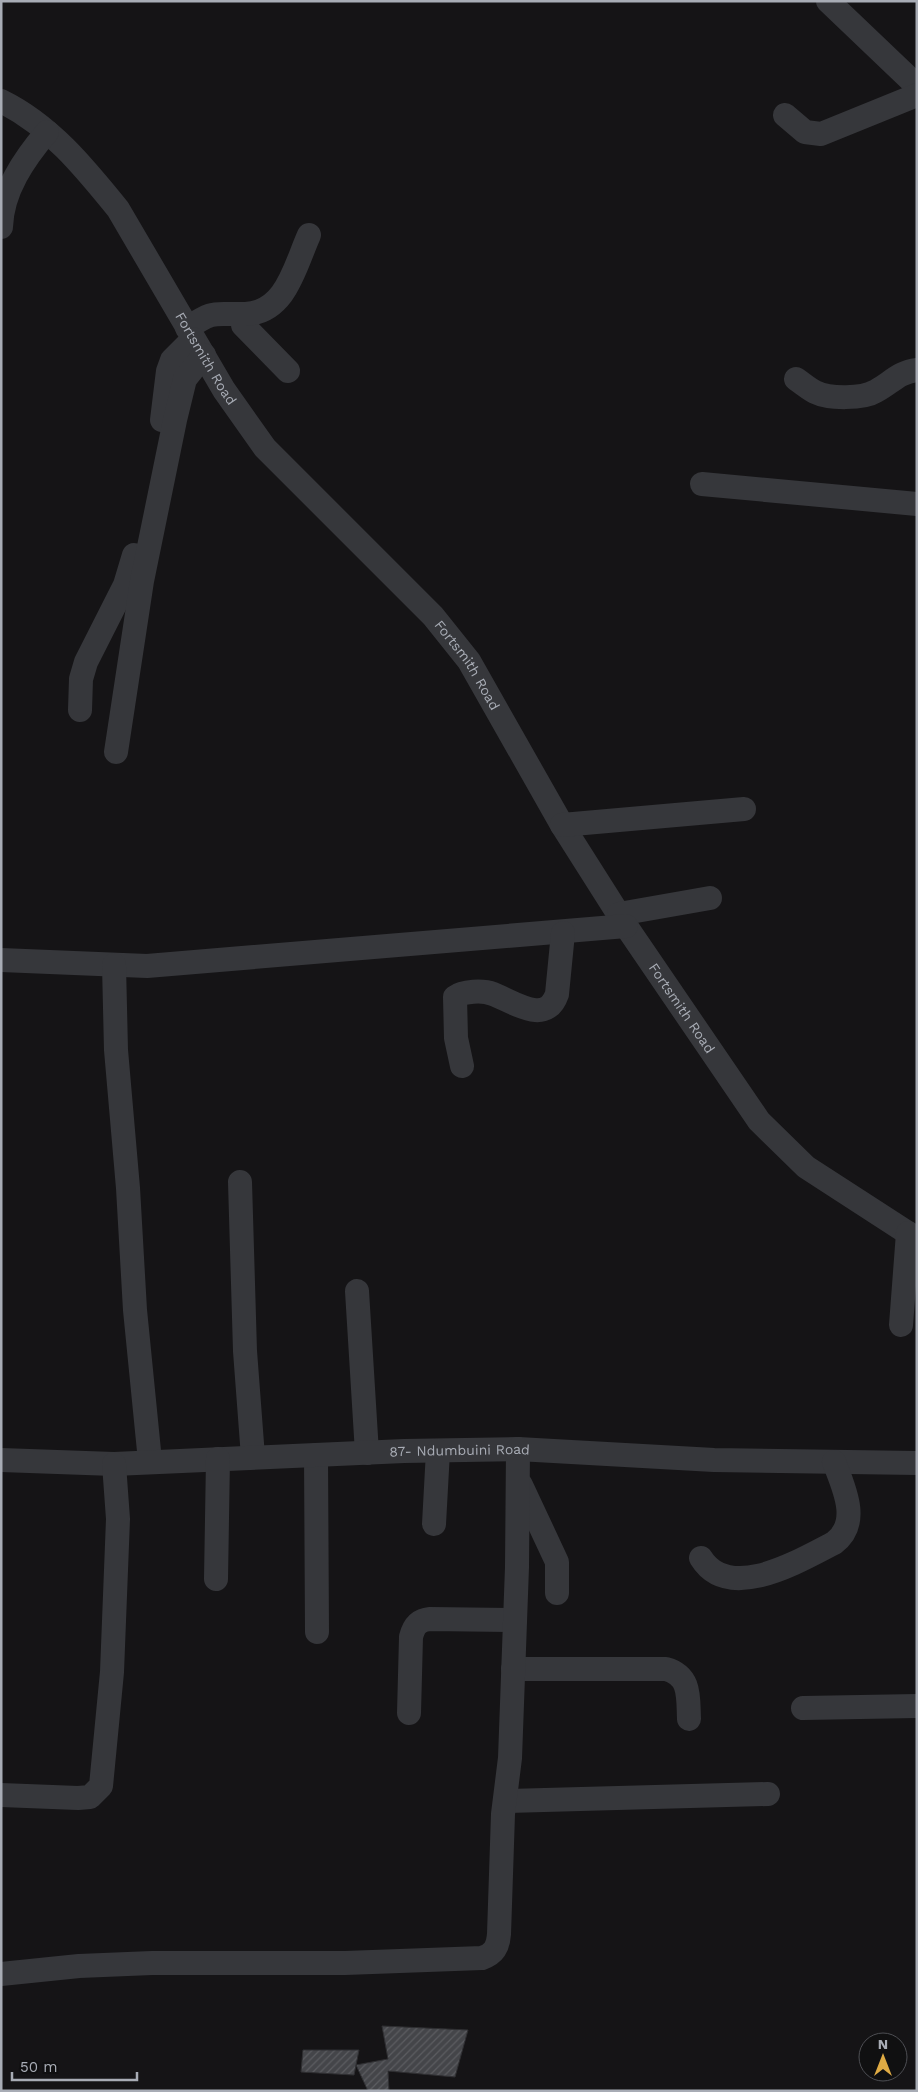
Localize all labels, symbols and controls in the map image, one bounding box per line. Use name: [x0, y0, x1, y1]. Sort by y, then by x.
street label: Fortsmith Road: [172, 309, 240, 408]
street label: Fortsmith Road: [431, 617, 503, 713]
street label: Fortsmith Road: [646, 960, 718, 1056]
street label: 87- Ndumbuini Road: [389, 1441, 530, 1460]
north arrow: [858, 2032, 908, 2082]
text: N: [878, 2036, 888, 2052]
scale bar: [12, 2050, 138, 2082]
text: 50 m: [20, 2058, 57, 2076]

